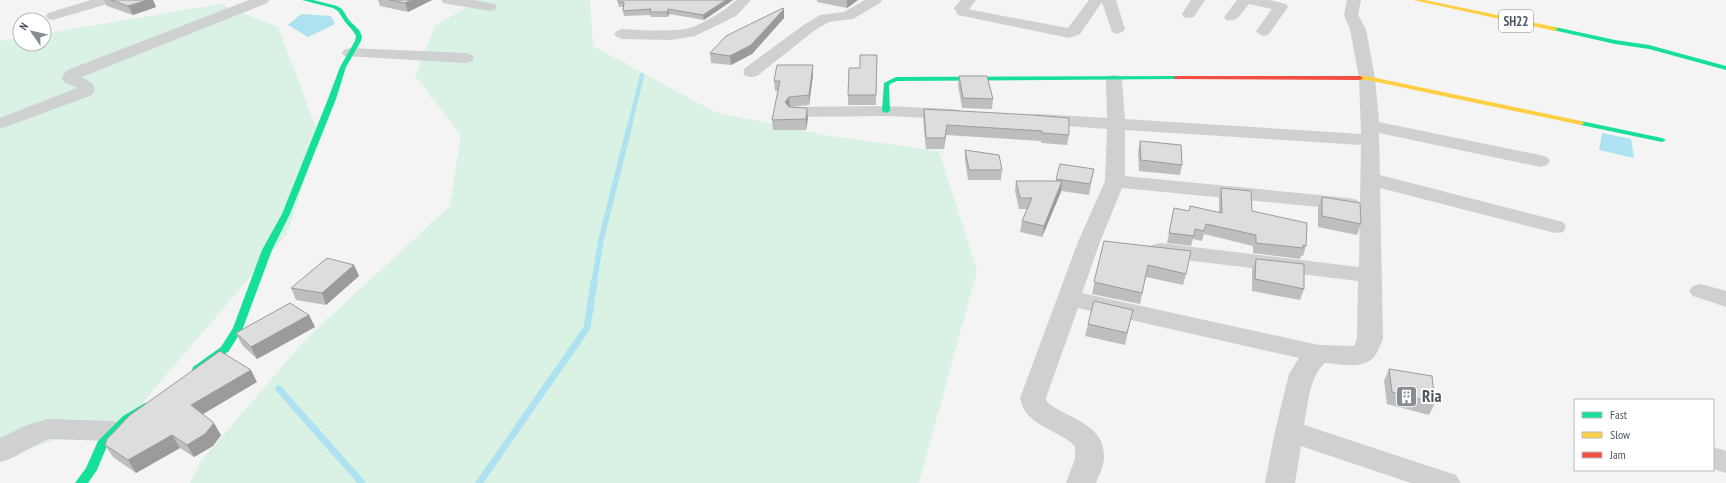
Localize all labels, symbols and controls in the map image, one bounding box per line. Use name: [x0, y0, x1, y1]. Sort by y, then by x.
road number: SH22: [1499, 10, 1533, 32]
north arrow: [12, 12, 52, 52]
text: N: [16, 20, 31, 33]
building icon: Ria: [1394, 383, 1420, 409]
place label: Ria: [1422, 385, 1441, 407]
legend: [1574, 399, 1714, 471]
text: Fast: [1610, 407, 1628, 422]
text: Slow: [1610, 427, 1631, 442]
text: Jam: [1609, 447, 1626, 462]

